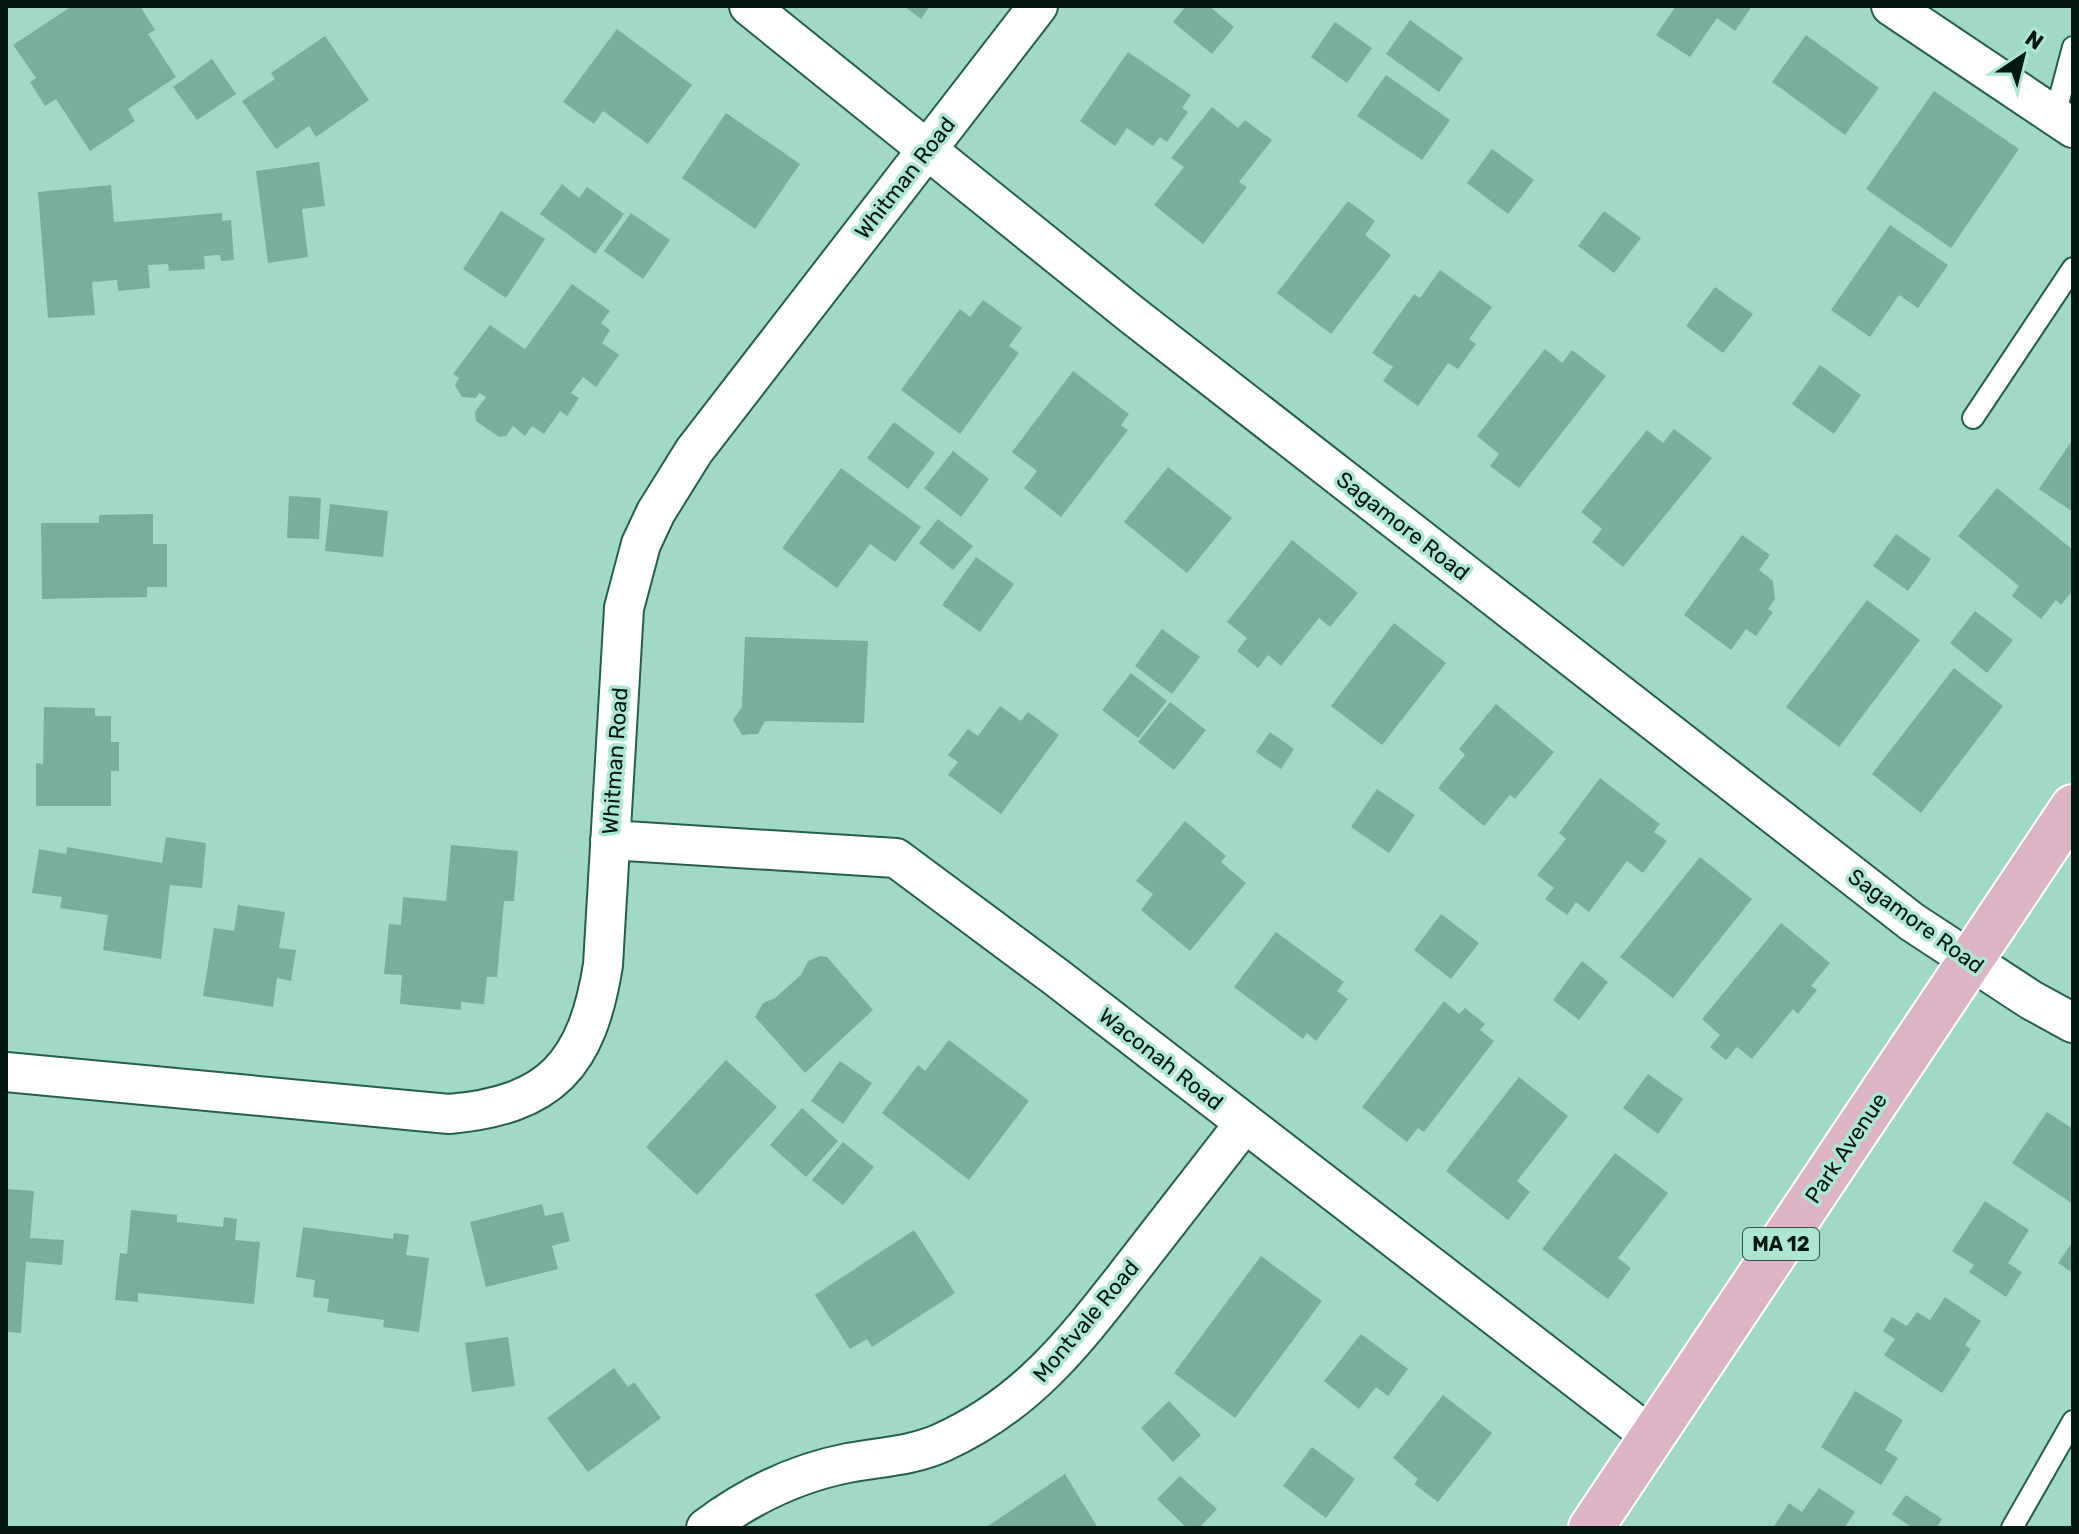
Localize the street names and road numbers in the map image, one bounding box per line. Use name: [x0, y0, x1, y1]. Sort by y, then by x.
street label: Whitman Road: [849, 112, 961, 244]
street label: Sagamore Road: [1331, 466, 1475, 586]
street label: Whitman Road: [596, 686, 634, 836]
street label: Sagamore Road: [1843, 863, 1989, 979]
street label: Waconah Road: [1093, 1002, 1229, 1116]
street label: Park Avenue: [1799, 1088, 1893, 1208]
road number: MA 12: [1743, 1228, 1819, 1260]
street label: Montvale Road: [1027, 1255, 1145, 1387]

